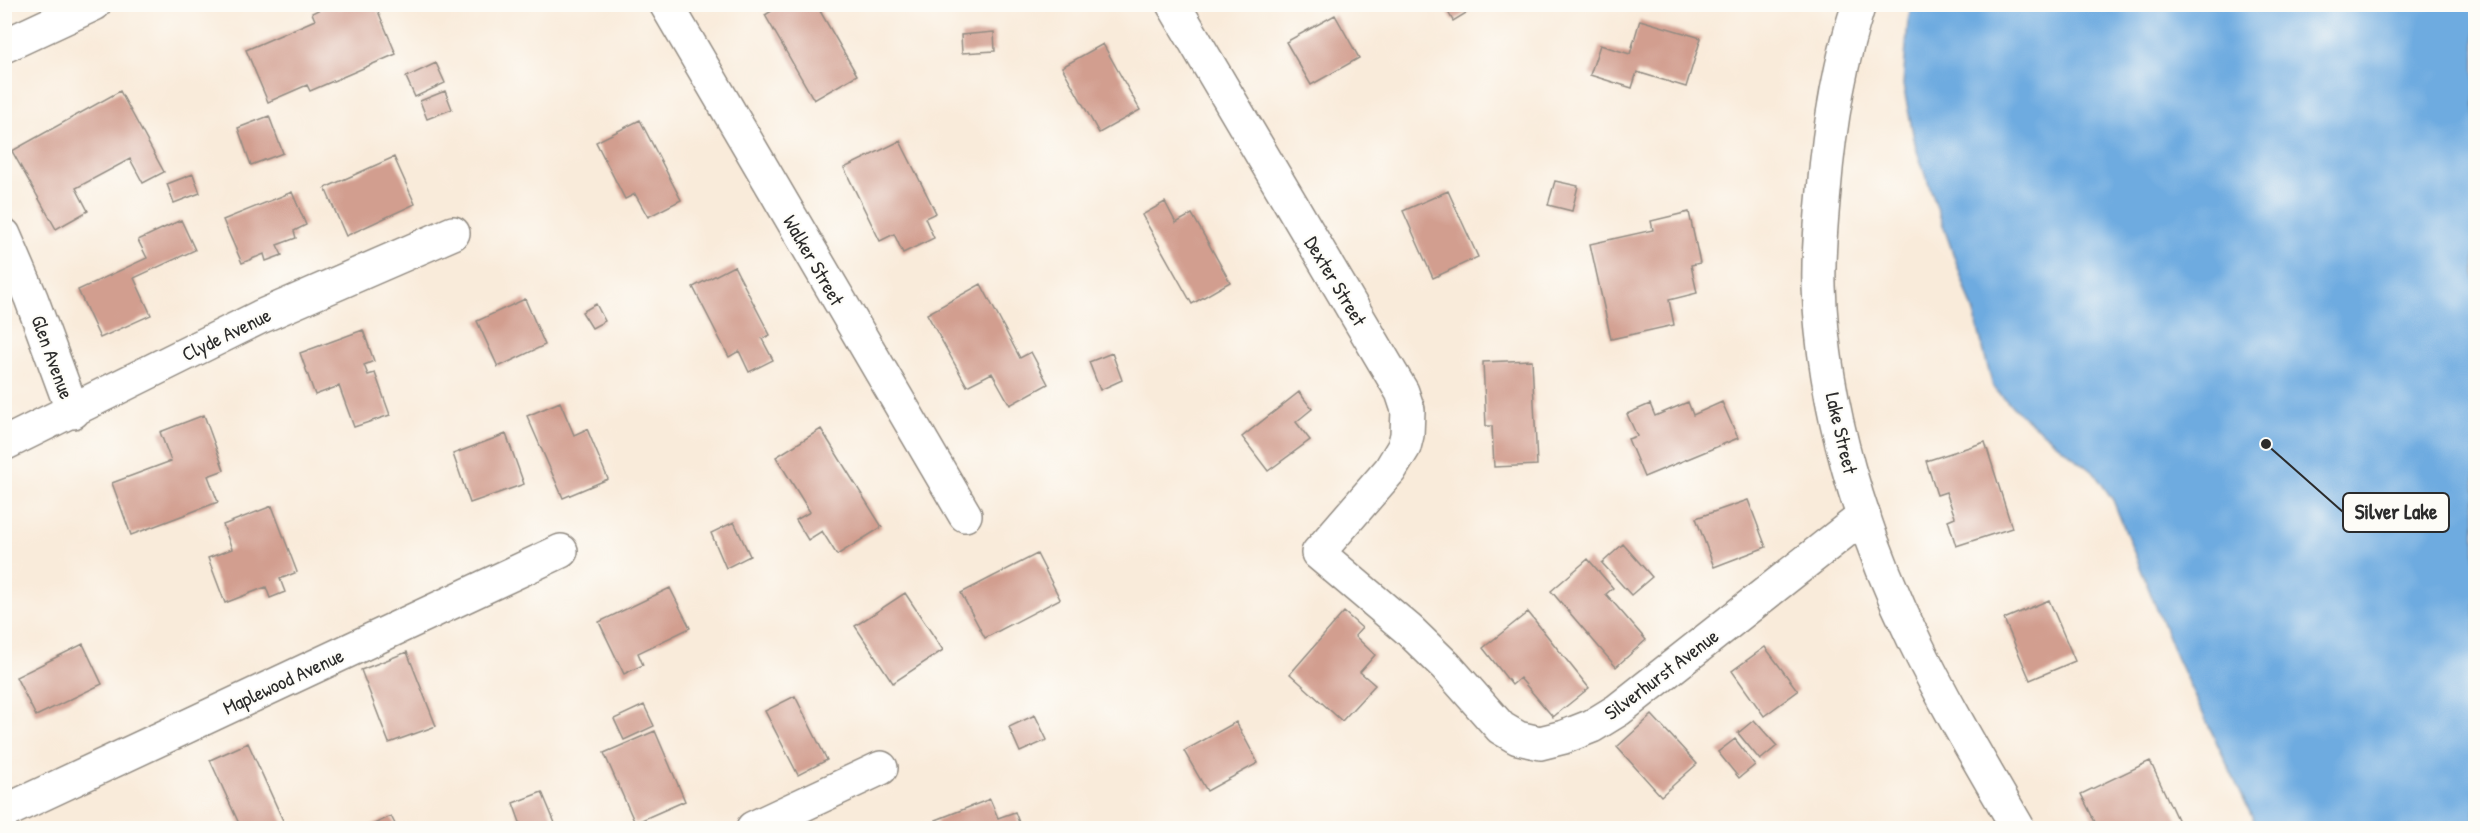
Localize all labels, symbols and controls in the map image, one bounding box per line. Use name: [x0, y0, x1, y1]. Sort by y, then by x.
street label: Walker Street: [777, 210, 851, 311]
street label: Dexter Street: [1299, 231, 1374, 332]
street label: Clyde Avenue: [177, 301, 275, 367]
street label: Glen Avenue: [25, 311, 81, 403]
street label: Lake Street: [1820, 390, 1865, 477]
callout: Silver Lake: [2343, 493, 2449, 532]
text: Silver Lake: [2355, 497, 2438, 526]
street label: Silverhurst Avenue: [1598, 622, 1724, 726]
street label: Maplewood Avenue: [218, 641, 348, 721]

